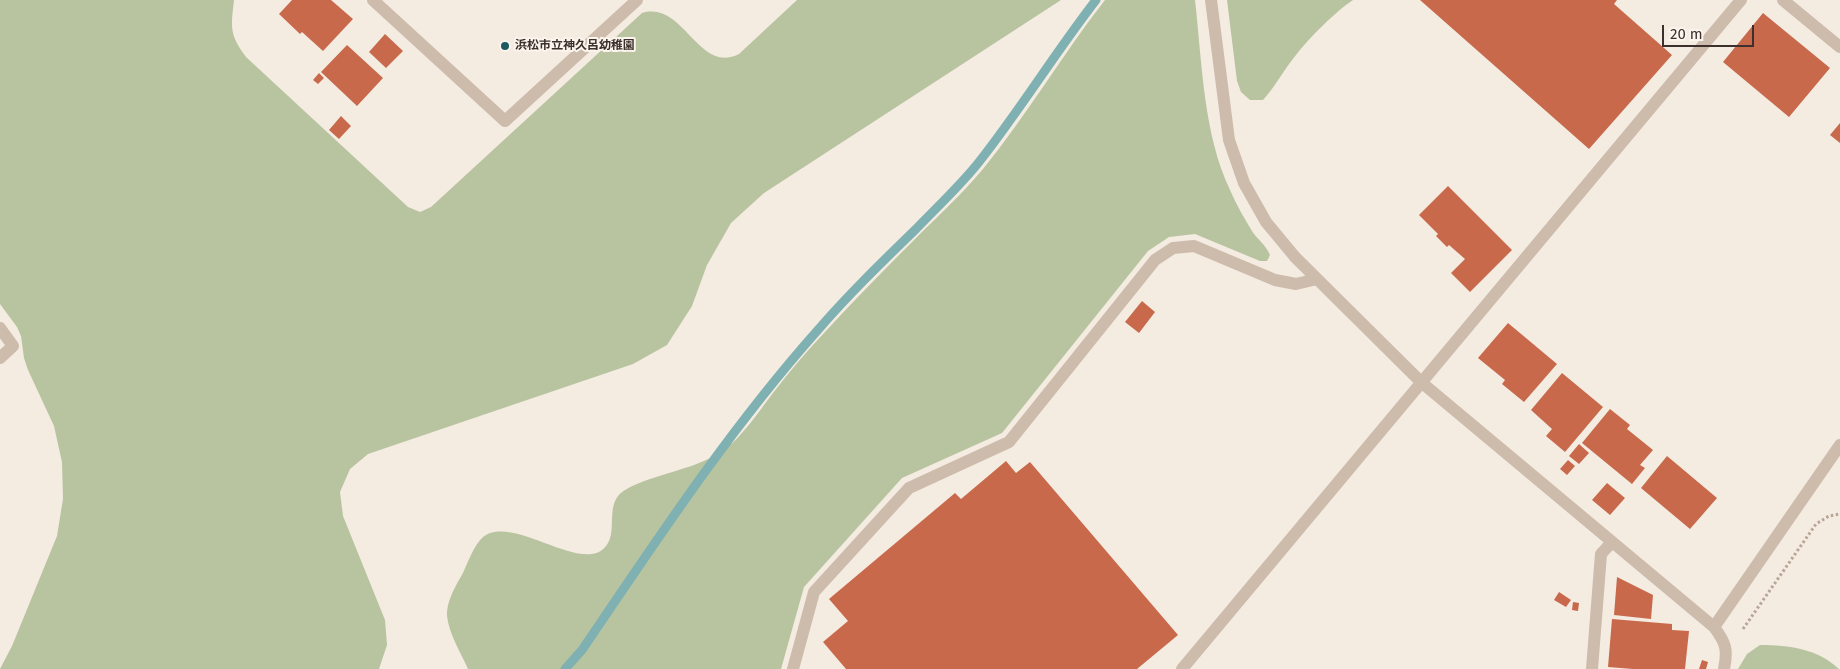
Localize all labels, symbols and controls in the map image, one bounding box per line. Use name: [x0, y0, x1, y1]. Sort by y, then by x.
scale bar: [1665, 15, 1758, 47]
text: 20 m: [1670, 25, 1703, 43]
place label: 浜松市立神久呂幼稚園: [515, 39, 635, 53]
marker: 浜松市立神久呂幼稚園: [499, 40, 511, 52]

